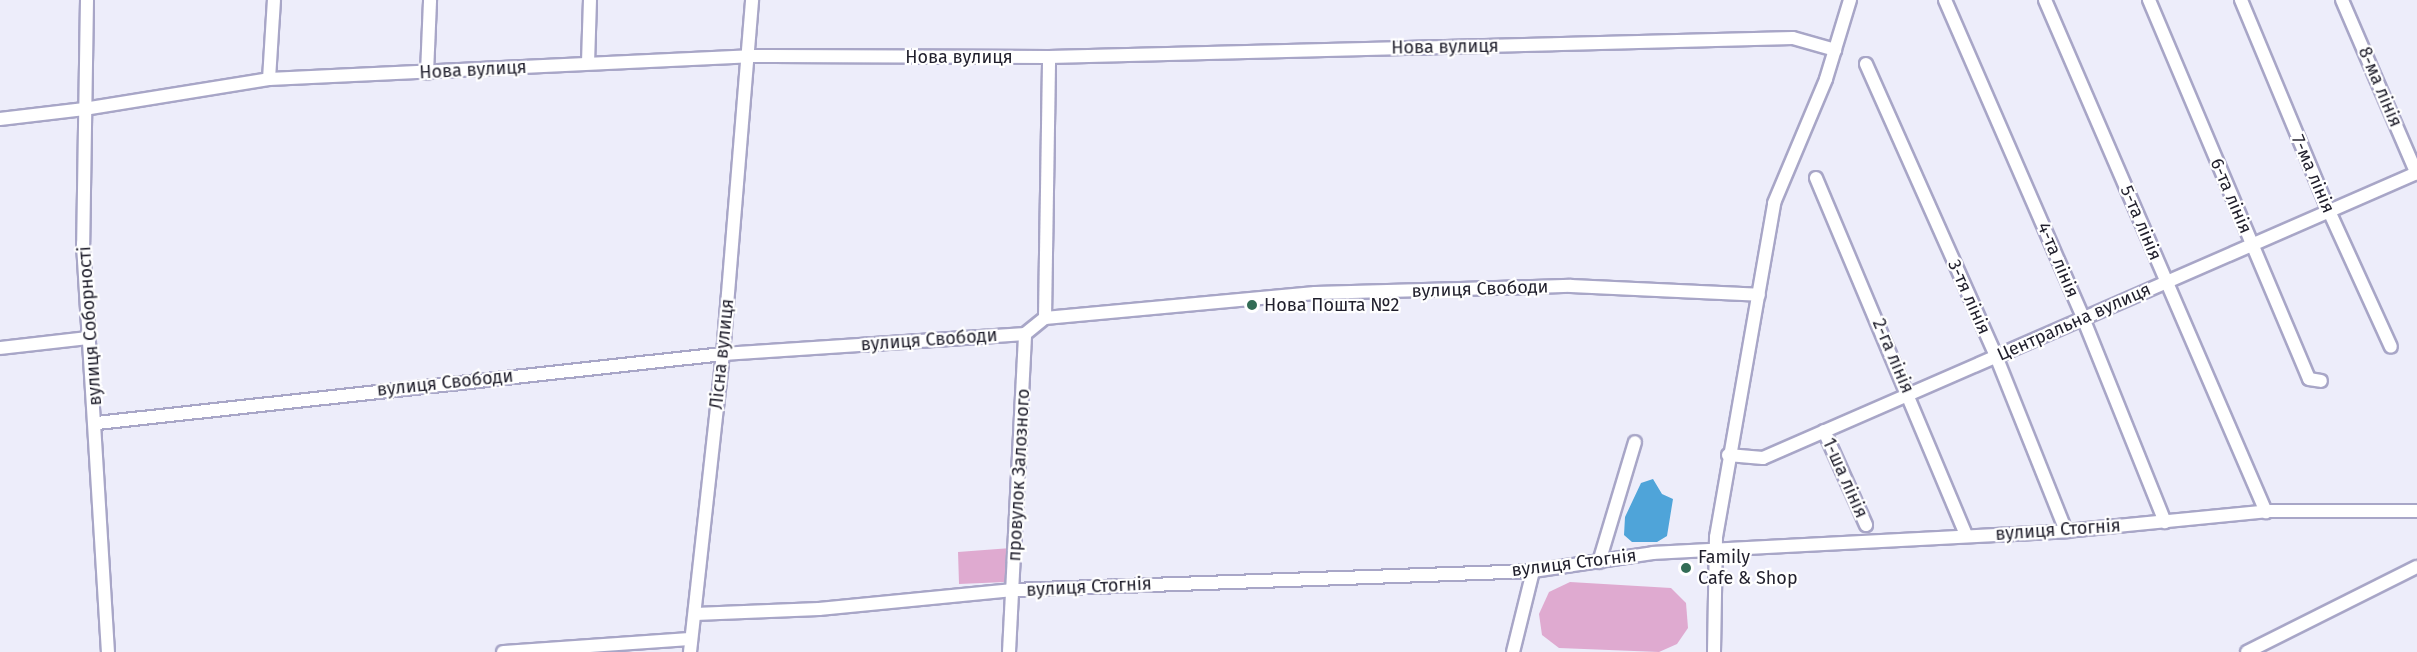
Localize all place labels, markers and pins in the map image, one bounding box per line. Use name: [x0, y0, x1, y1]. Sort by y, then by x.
place label: Нова Пошта №2: [1264, 294, 1399, 316]
marker: Нова Пошта №2: [1245, 298, 1259, 312]
place label: Family Cafe & Shop: [1698, 547, 1798, 590]
marker: Family Cafe & Shop: [1679, 561, 1693, 575]

